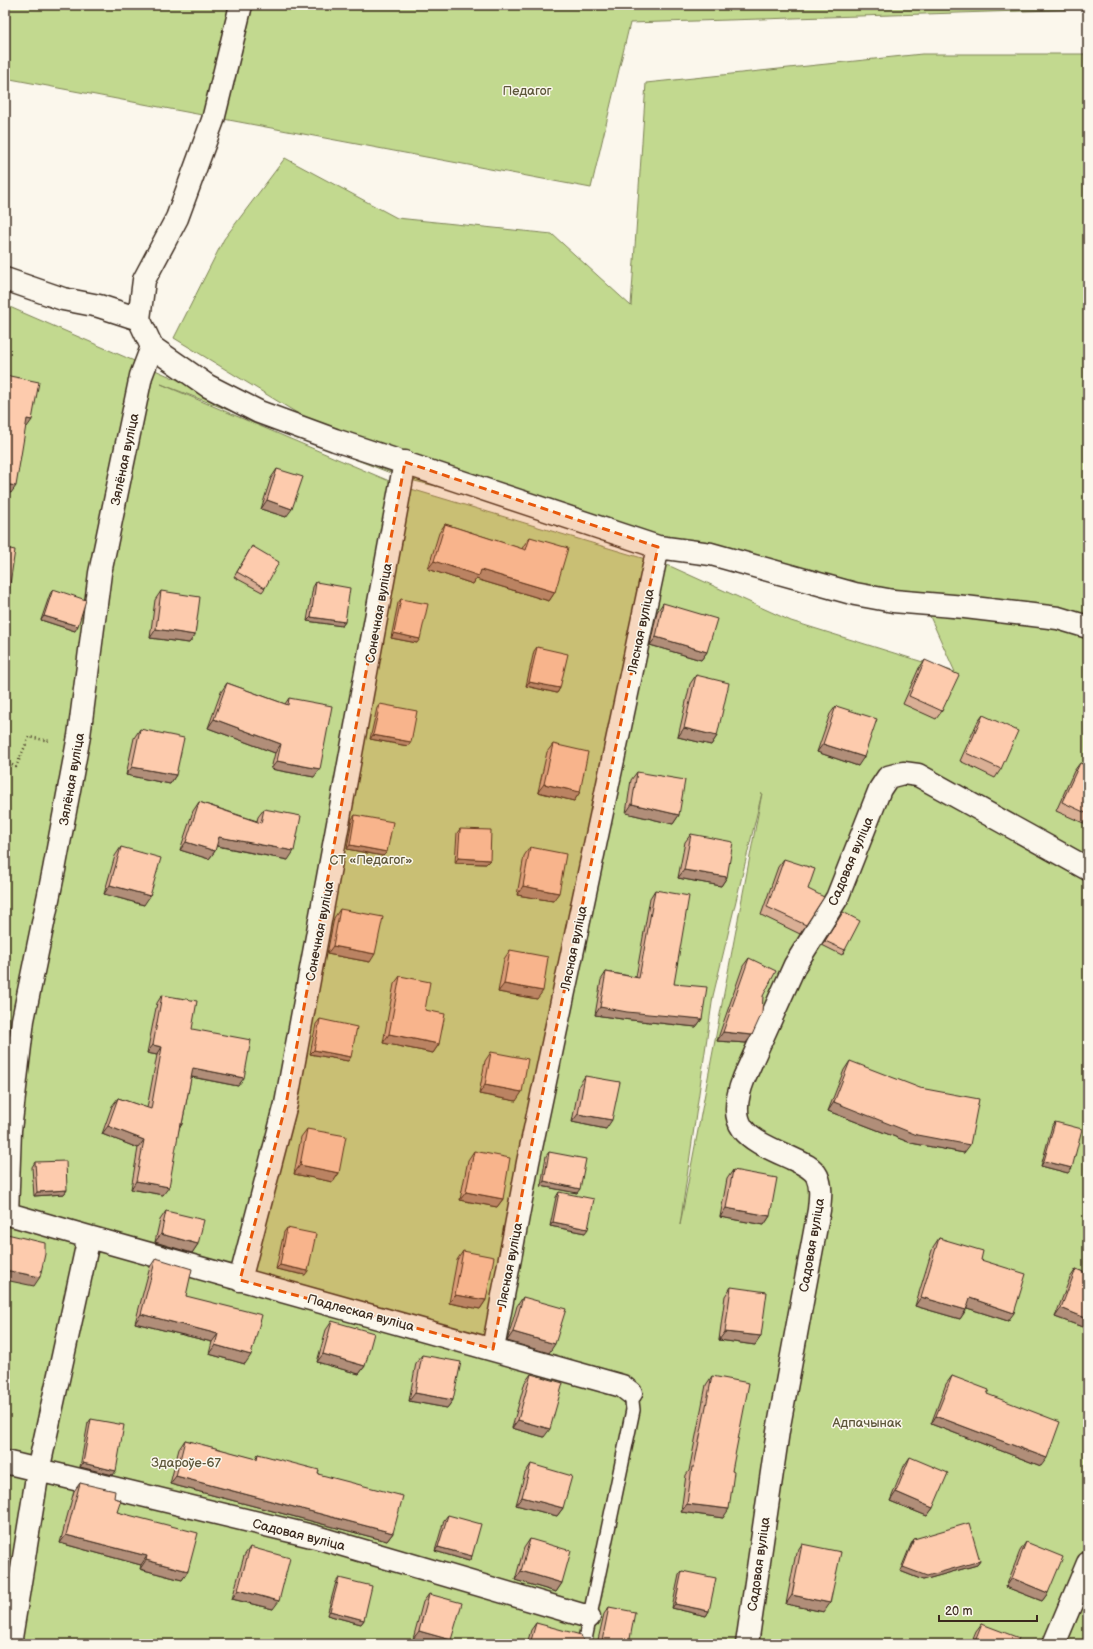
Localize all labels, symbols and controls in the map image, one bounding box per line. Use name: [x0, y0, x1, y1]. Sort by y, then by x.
park label: Педагог: [502, 83, 552, 99]
street label: Зялёная вуліца: [107, 411, 143, 507]
street label: Сонечная вуліца: [362, 562, 396, 664]
street label: Лясная вуліца: [624, 587, 658, 676]
street label: Зялёная вуліца: [56, 731, 88, 827]
street label: Садовая вуліца: [825, 814, 877, 908]
park label: СТ «Педагог»: [329, 852, 413, 868]
street label: Сонечная вуліца: [302, 880, 338, 982]
street label: Лясная вуліца: [557, 904, 591, 993]
street label: Садовая вуліца: [796, 1197, 828, 1293]
street label: Лясная вуліца: [494, 1221, 526, 1310]
street label: Падлеская вуліца: [305, 1291, 416, 1335]
park label: Адпачынак: [831, 1415, 902, 1431]
park label: Здароўе-67: [151, 1455, 221, 1471]
street label: Садовая вуліца: [251, 1516, 347, 1554]
street label: Садовая вуліца: [744, 1516, 774, 1612]
scale bar: [939, 1597, 1037, 1623]
text: 20 m: [945, 1604, 972, 1619]

